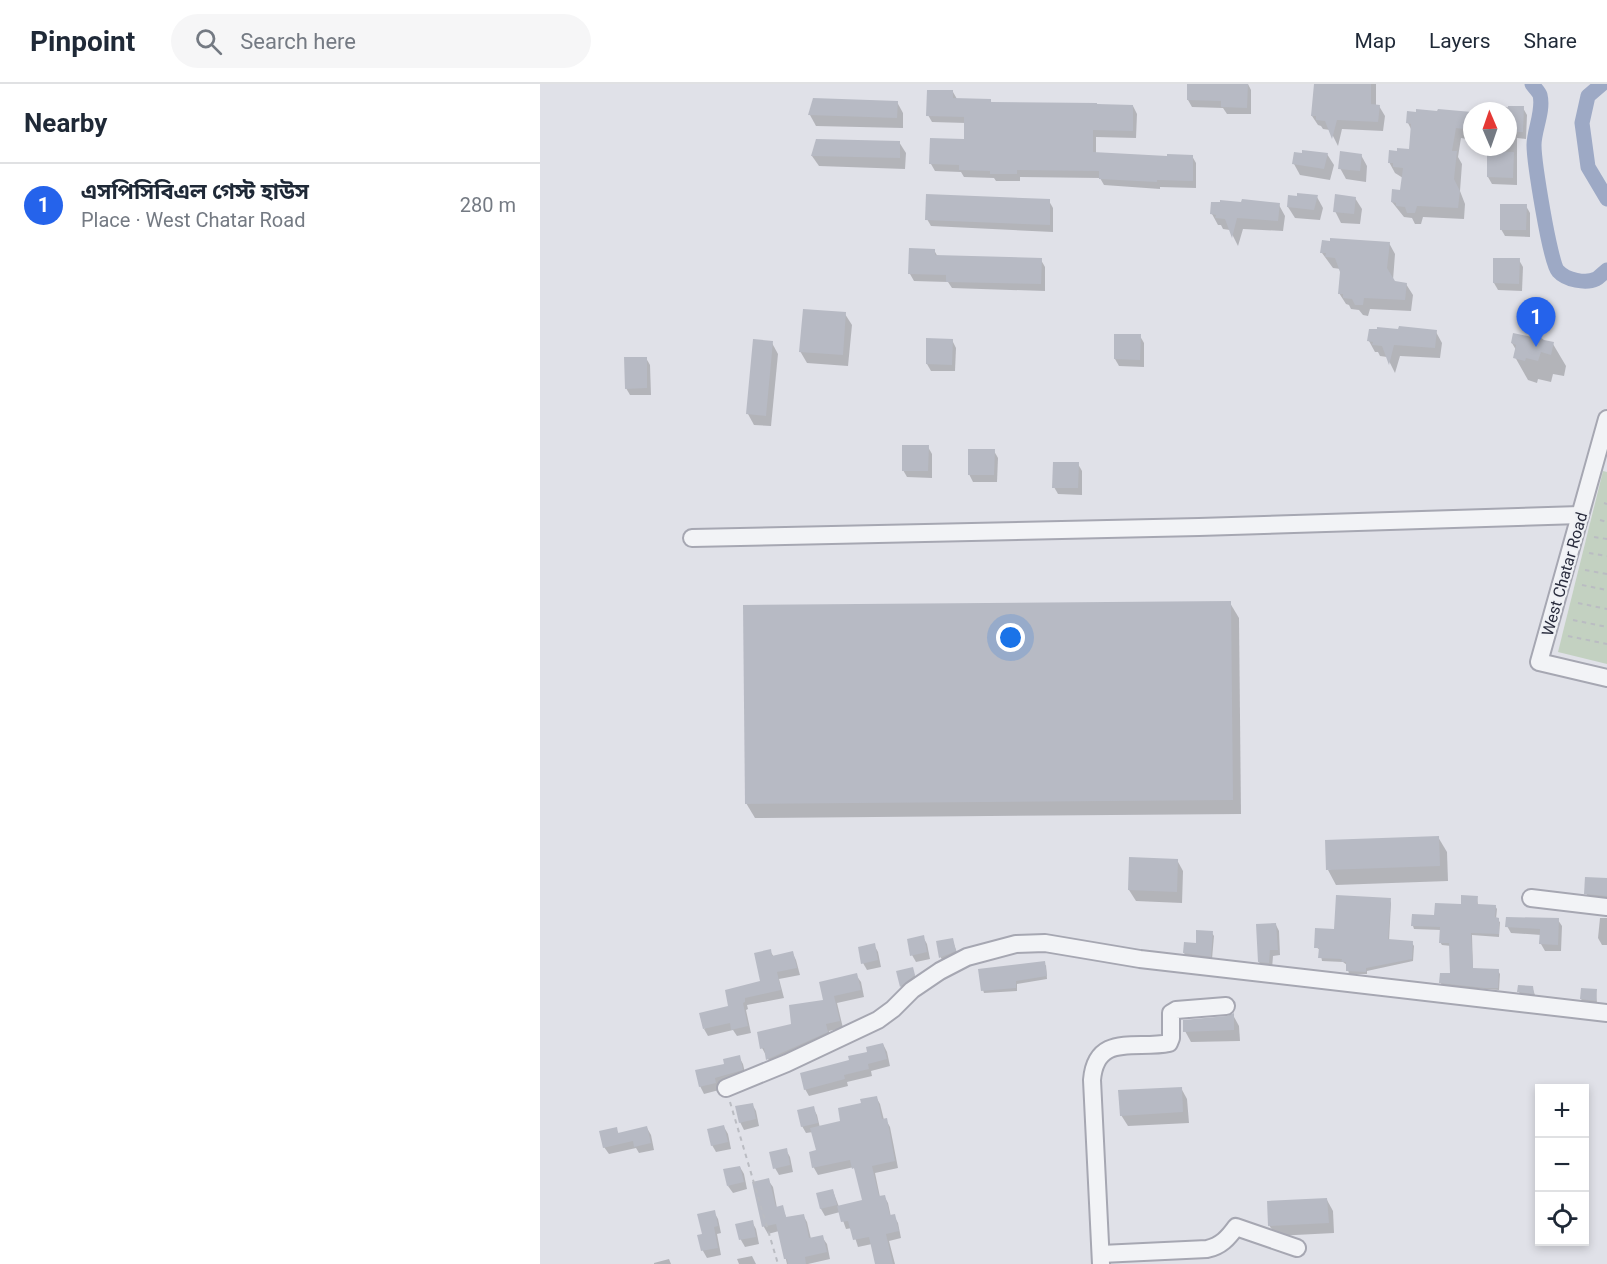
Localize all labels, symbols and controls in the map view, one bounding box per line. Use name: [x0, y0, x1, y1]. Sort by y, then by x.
search box: [171, 14, 591, 68]
text: Pinpoint: [30, 25, 135, 58]
icon: search: [192, 25, 225, 58]
text: Search here: [240, 29, 356, 54]
text: Map: [1354, 29, 1396, 53]
text: Layers: [1429, 29, 1490, 53]
text: Share: [1523, 29, 1577, 53]
north arrow: [1463, 102, 1517, 156]
text: Nearby: [24, 108, 107, 138]
text: এসপিসিবিএল গেস্ট হাউস: [81, 179, 309, 204]
text: 1: [38, 193, 49, 217]
text: 280 m: [460, 193, 516, 217]
text: Place · West Chatar Road: [81, 208, 305, 232]
pin: 1: [1516, 298, 1556, 347]
street label: West Chatar Road: [1538, 510, 1591, 638]
your location: [996, 623, 1025, 652]
map controls: [1535, 1084, 1589, 1246]
button: +: [1535, 1084, 1589, 1138]
button: −: [1535, 1138, 1589, 1192]
button: locate: [1535, 1192, 1589, 1246]

